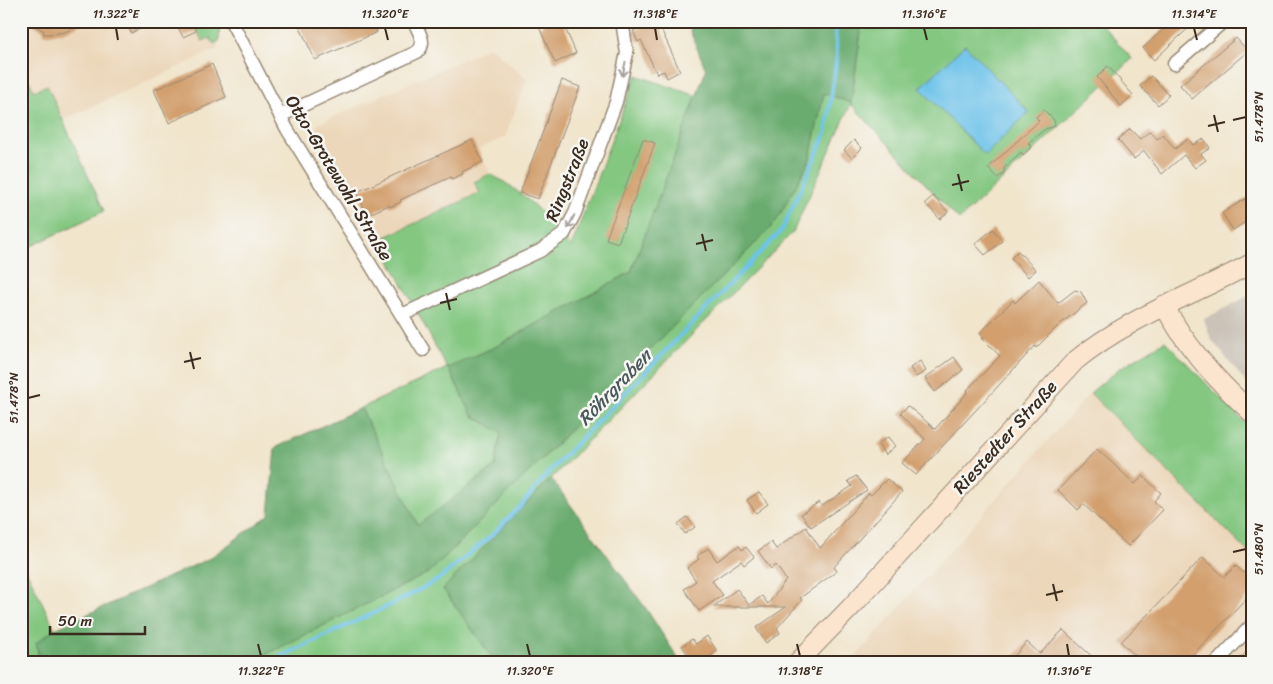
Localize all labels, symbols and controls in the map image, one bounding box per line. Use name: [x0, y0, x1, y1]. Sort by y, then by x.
text: 11.322°E: [93, 3, 140, 25]
text: 11.320°E: [362, 3, 410, 25]
text: 11.318°E: [633, 3, 679, 25]
text: 11.316°E: [902, 3, 947, 25]
text: 11.314°E: [1172, 3, 1218, 25]
one-way arrow: [619, 61, 628, 77]
street label: Otto-Grotewohl-Straße: [276, 89, 402, 267]
text: 51.478°N: [1248, 91, 1270, 143]
street label: Ringstraße: [536, 133, 598, 227]
one-way arrow: [566, 215, 576, 230]
water label: Röhrgraben: [569, 339, 661, 433]
text: 51.478°N: [3, 372, 25, 424]
street label: Riestedter Straße: [945, 372, 1066, 501]
text: 51.480°N: [1248, 522, 1270, 575]
scale bar: [50, 604, 145, 636]
text: 50 m: [58, 608, 93, 634]
text: 11.322°E: [238, 660, 285, 682]
text: 11.320°E: [507, 660, 555, 682]
text: 11.318°E: [778, 660, 824, 682]
text: 11.316°E: [1047, 660, 1092, 682]

